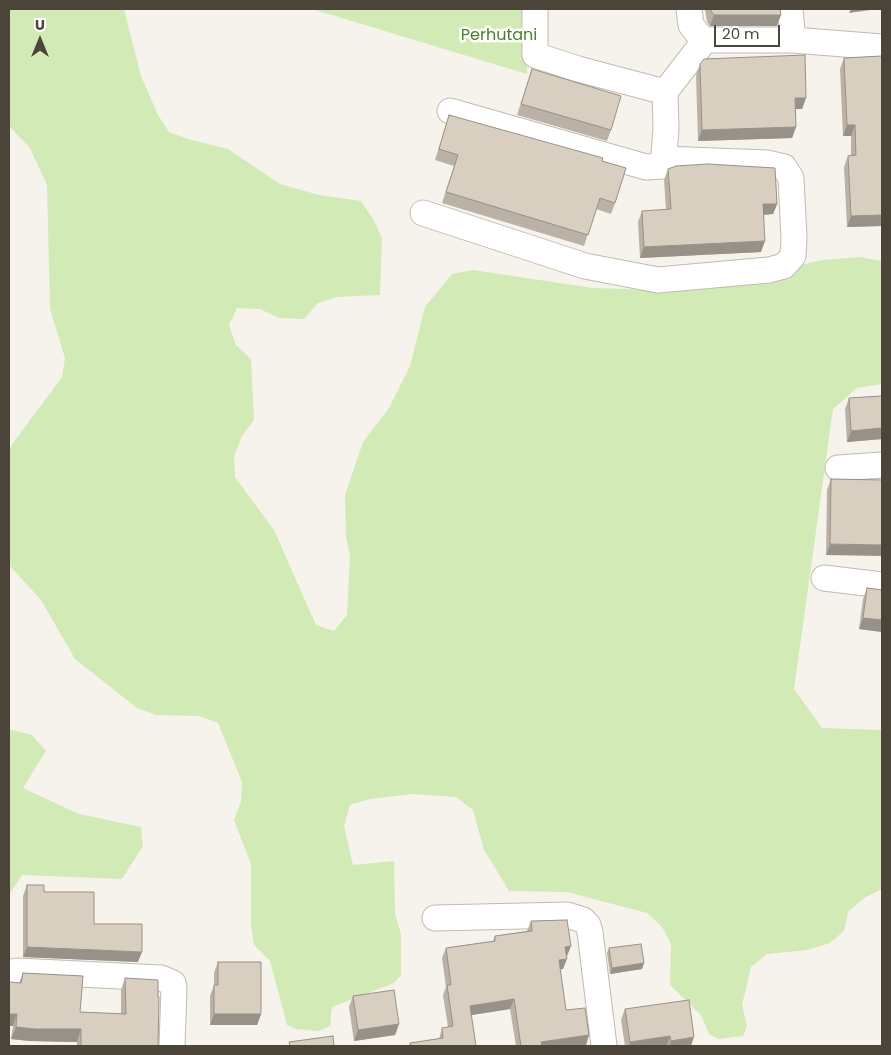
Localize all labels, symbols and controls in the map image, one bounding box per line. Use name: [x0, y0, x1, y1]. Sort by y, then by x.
north arrow: [15, 15, 65, 65]
text: U: [35, 15, 45, 35]
scale bar: [716, 15, 782, 47]
text: 20 m: [722, 23, 760, 44]
park label: Perhutani: [461, 26, 537, 46]

